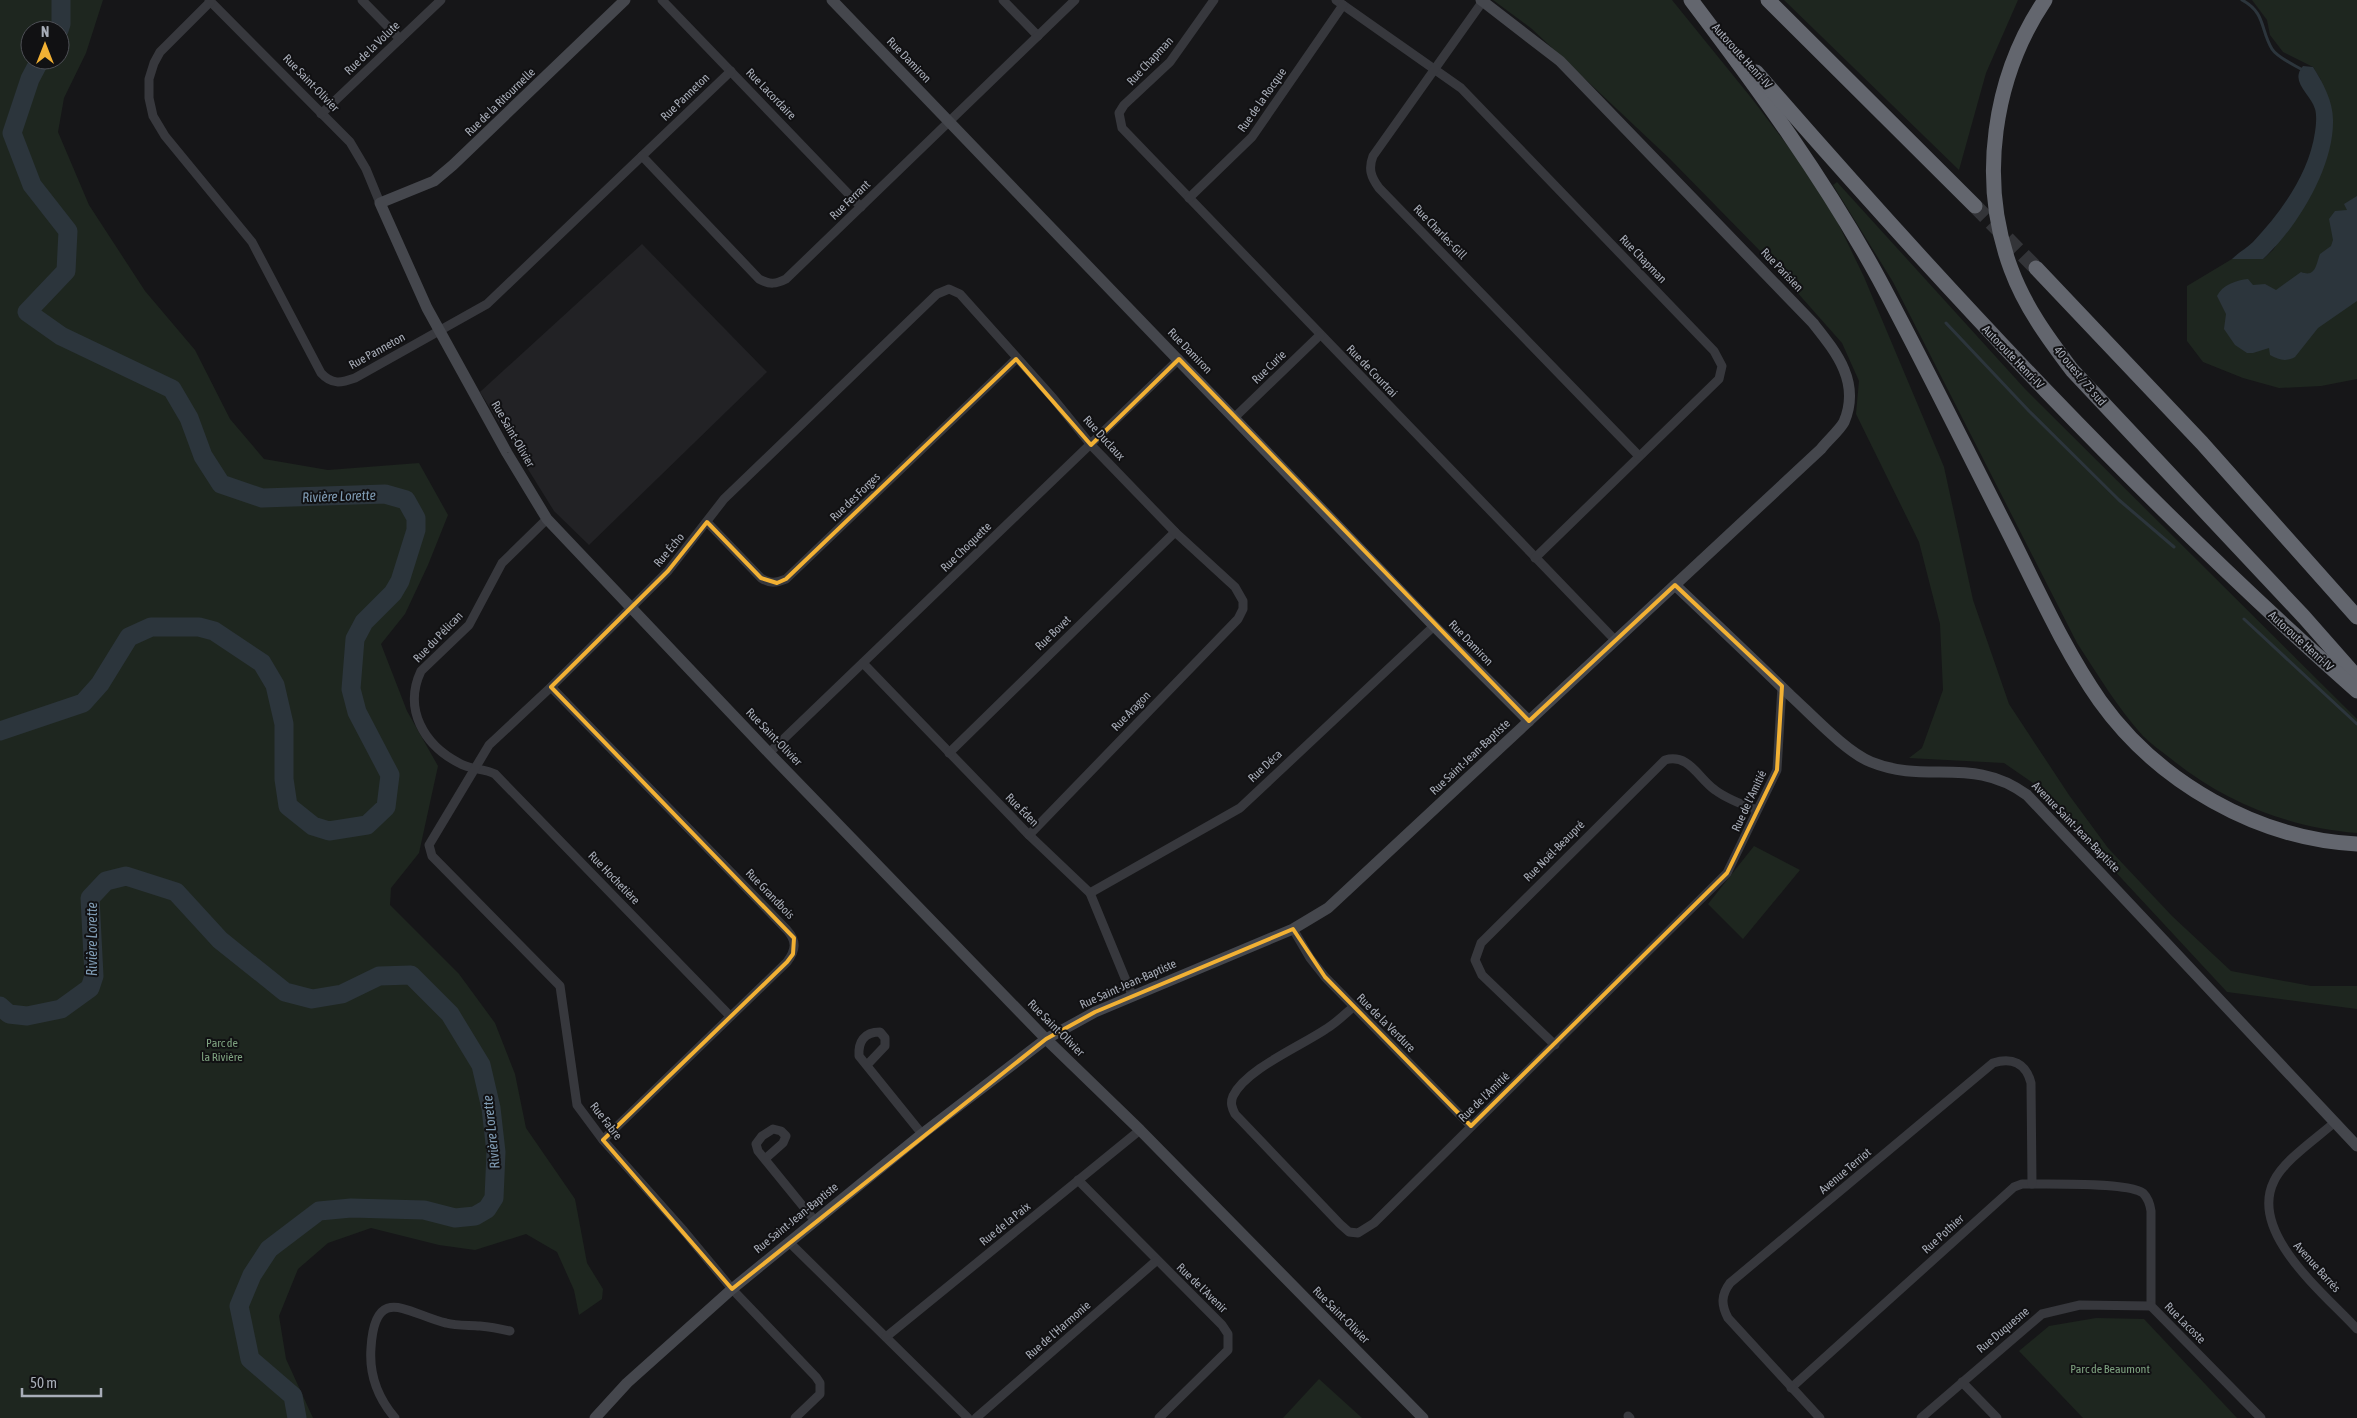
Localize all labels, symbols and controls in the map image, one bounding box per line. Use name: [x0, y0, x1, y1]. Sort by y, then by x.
street label: Rue de la Volute: [342, 18, 402, 78]
north arrow: [20, 20, 70, 70]
street label: Autoroute Henri-IV: [1709, 21, 1775, 91]
text: N: [41, 24, 49, 40]
street label: Rue Damiron: [884, 34, 934, 86]
street label: Rue Chapman: [1124, 34, 1176, 88]
street label: Rue Saint-Olivier: [280, 51, 342, 115]
street label: Rue de la Ritournelle: [462, 65, 538, 139]
street label: Rue Lacordaire: [743, 65, 799, 123]
street label: Rue de la Rocque: [1235, 65, 1289, 135]
street label: Rue Panneton: [658, 70, 712, 124]
street label: Rue Ferrant: [827, 177, 873, 223]
street label: Rue Charles-Gill: [1410, 202, 1470, 263]
street label: Rue Chapman: [1617, 232, 1669, 286]
street label: Rue Parisien: [1758, 245, 1806, 295]
street label: Autoroute Henri-IV: [1979, 322, 2047, 392]
street label: Rue Damiron: [1165, 325, 1215, 377]
street label: Rue Panneton: [346, 330, 408, 372]
street label: Rue de Courtrai: [1344, 342, 1400, 400]
street label: 40 ouest / 73 sud: [2051, 343, 2109, 409]
street label: Rue Curie: [1249, 347, 1289, 387]
street label: Rue Saint-Olivier: [488, 398, 538, 470]
street label: Rue Duclaux: [1080, 413, 1128, 463]
street label: Rue des Forges: [827, 470, 883, 524]
water label: Rivière Lorette: [302, 487, 376, 505]
street label: Rue Choquette: [938, 519, 994, 575]
street label: Rue Écho: [651, 530, 687, 570]
street label: Autoroute Henri-IV: [2266, 608, 2336, 674]
street label: Rue du Pélican: [410, 609, 466, 665]
street label: Rue Bovet: [1032, 612, 1074, 653]
street label: Rue Damiron: [1446, 617, 1496, 669]
street label: Rue Aragon: [1109, 688, 1153, 734]
street label: Rue Saint-Olivier: [743, 705, 805, 769]
street label: Rue Saint-Jean-Baptiste: [1427, 716, 1513, 798]
street label: Rue Déca: [1245, 747, 1285, 785]
street label: Rue de l'Amitié: [1729, 768, 1769, 834]
street label: Avenue Saint-Jean-Baptiste: [2029, 779, 2123, 875]
street label: Rue Éden: [1003, 791, 1041, 829]
street label: Rue Noël-Beaupré: [1521, 818, 1587, 884]
street label: Rue Hochetière: [585, 849, 643, 907]
street label: Rue Grandbois: [743, 866, 797, 922]
water label: Rivière Lorette: [84, 902, 100, 976]
street label: Rue Saint-Jean-Baptiste: [1077, 956, 1179, 1012]
street label: Rue de la Verdure: [1354, 991, 1418, 1055]
street label: Rue Saint-Olivier: [1025, 997, 1088, 1060]
park label: Parc de la Rivière: [201, 1036, 243, 1064]
street label: Rue de l'Amitié: [1455, 1069, 1513, 1125]
water label: Rivière Lorette: [479, 1094, 503, 1170]
street label: Rue Fabre: [587, 1099, 625, 1143]
street label: Avenue Terriot: [1816, 1145, 1874, 1197]
street label: Rue Saint-Jean-Baptiste: [751, 1180, 841, 1256]
street label: Rue de la Paix: [977, 1199, 1033, 1249]
street label: Rue Pothier: [1919, 1211, 1967, 1256]
street label: Avenue Barrès: [2291, 1239, 2343, 1295]
street label: Rue de l'Avenir: [1174, 1260, 1231, 1316]
street label: Rue Saint-Olivier: [1310, 1284, 1373, 1347]
street label: Rue de l'Harmonie: [1023, 1298, 1093, 1362]
street label: Rue Lacoste: [2162, 1300, 2208, 1346]
street label: Rue Duquesne: [1974, 1304, 2032, 1356]
park label: Parc de Beaumont: [2070, 1362, 2150, 1376]
scale bar: [22, 1366, 101, 1398]
text: 50 m: [30, 1374, 57, 1391]

